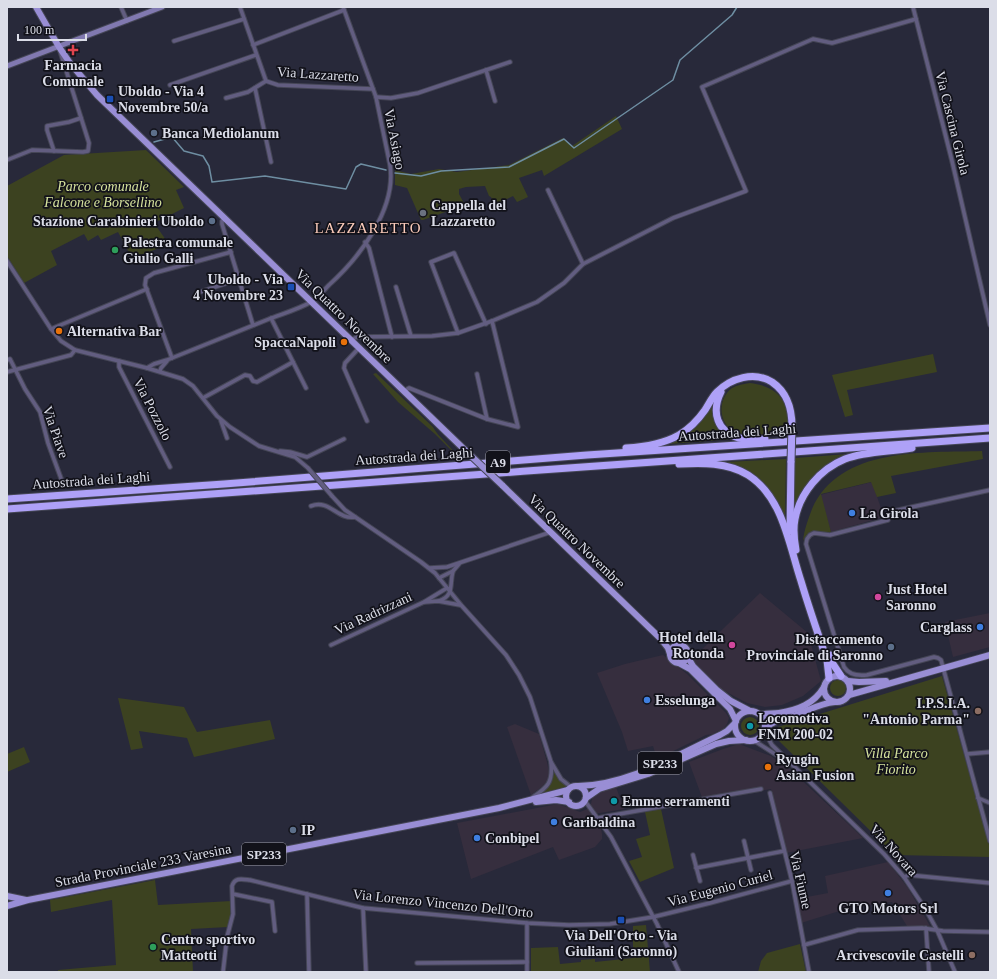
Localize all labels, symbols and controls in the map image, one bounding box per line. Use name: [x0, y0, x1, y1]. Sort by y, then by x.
scale bar: [18, 16, 86, 42]
text: 100 m: [24, 23, 55, 37]
marker: Farmacia Comunale: [68, 45, 78, 55]
place label: Farmacia Comunale: [42, 58, 104, 89]
street label: Via Lazzaretto: [277, 64, 359, 85]
street label: Via Cascina Girola: [932, 70, 973, 177]
place label: Uboldo - Via 4 Novembre 50/a: [118, 84, 208, 115]
marker: Uboldo - Via 4 Novembre 50/a: [105, 94, 115, 104]
street label: Via Asiago: [381, 107, 408, 171]
place label: Banca Mediolanum: [162, 126, 279, 141]
marker: Banca Mediolanum: [149, 128, 159, 138]
park label: Parco comunale Falcone e Borsellino: [43, 179, 162, 210]
place label: Cappella del Lazzaretto: [431, 198, 506, 229]
marker: Cappella del Lazzaretto: [418, 208, 428, 218]
place label: Stazione Carabinieri Uboldo: [33, 214, 204, 229]
marker: Stazione Carabinieri Uboldo: [207, 216, 217, 226]
district label: LAZZARETTO: [314, 220, 422, 236]
place label: Palestra comunale Giulio Galli: [123, 235, 233, 266]
marker: Palestra comunale Giulio Galli: [110, 245, 120, 255]
street label: Via Quattro Novembre: [292, 266, 395, 366]
place label: Uboldo - Via 4 Novembre 23: [193, 272, 283, 303]
marker: Uboldo - Via 4 Novembre 23: [286, 282, 296, 292]
place label: Alternativa Bar: [67, 324, 161, 339]
marker: Alternativa Bar: [54, 326, 64, 336]
place label: SpaccaNapoli: [254, 335, 336, 350]
marker: SpaccaNapoli: [339, 337, 349, 347]
street label: Via Pozzolo: [130, 376, 175, 443]
street label: Via Piave: [40, 404, 71, 460]
street label: Autostrada dei Laghi: [678, 421, 797, 444]
street label: Autostrada dei Laghi: [355, 445, 474, 468]
road number: A9: [486, 451, 510, 473]
street label: Autostrada dei Laghi: [32, 469, 151, 492]
street label: Via Quattro Novembre: [525, 491, 628, 591]
place label: La Girola: [860, 506, 918, 521]
marker: La Girola: [847, 508, 857, 518]
place label: Just Hotel Saronno: [886, 582, 947, 613]
street label: Via Radrizzani: [332, 589, 414, 638]
marker: Just Hotel Saronno: [873, 592, 883, 602]
place label: Carglass: [920, 620, 973, 635]
marker: Carglass: [975, 622, 985, 632]
place label: Hotel della Rotonda: [659, 630, 724, 661]
place label: Distaccamento Provinciale di Saronno: [747, 632, 883, 663]
marker: Hotel della Rotonda: [727, 640, 737, 650]
marker: Distaccamento Provinciale di Saronno: [886, 642, 896, 652]
place label: Esselunga: [655, 693, 715, 708]
marker: Esselunga: [642, 695, 652, 705]
place label: I.P.S.I.A. "Antonio Parma": [862, 696, 970, 727]
marker: I.P.S.I.A. "Antonio Parma": [973, 706, 983, 716]
place label: Locomotiva FNM 200-02: [758, 711, 833, 742]
marker: Locomotiva FNM 200-02: [745, 721, 755, 731]
park label: Villa Parco Fiorito: [864, 746, 928, 777]
road number: SP233: [638, 752, 682, 774]
place label: Ryugin Asian Fusion: [776, 752, 854, 783]
marker: Ryugin Asian Fusion: [763, 762, 773, 772]
place label: Emme serramenti: [622, 794, 730, 809]
marker: Emme serramenti: [609, 796, 619, 806]
place label: Garibaldina: [562, 815, 635, 830]
marker: Garibaldina: [549, 817, 559, 827]
street label: Via Novara: [867, 822, 921, 880]
place label: IP: [301, 823, 315, 838]
marker: IP: [288, 825, 298, 835]
place label: Conbipel: [485, 831, 540, 846]
marker: Conbipel: [472, 833, 482, 843]
street label: Strada Provinciale 233 Varesina: [54, 841, 233, 890]
road number: SP233: [242, 843, 286, 865]
street label: Via Fiume: [787, 850, 814, 910]
street label: Via Eugenio Curiel: [666, 867, 774, 910]
street label: Via Lorenzo Vincenzo Dell'Orto: [352, 887, 534, 920]
marker: GTO Motors Srl: [883, 888, 893, 898]
place label: GTO Motors Srl: [838, 901, 938, 916]
marker: Via Dell'Orto - Via Giuliani (Saronno): [616, 915, 626, 925]
place label: Via Dell'Orto - Via Giuliani (Saronno): [565, 928, 677, 960]
place label: Centro sportivo Matteotti: [161, 932, 255, 963]
marker: Centro sportivo Matteotti: [148, 942, 158, 952]
place label: Arcivescovile Castelli: [836, 948, 964, 963]
marker: Arcivescovile Castelli: [967, 950, 977, 960]

